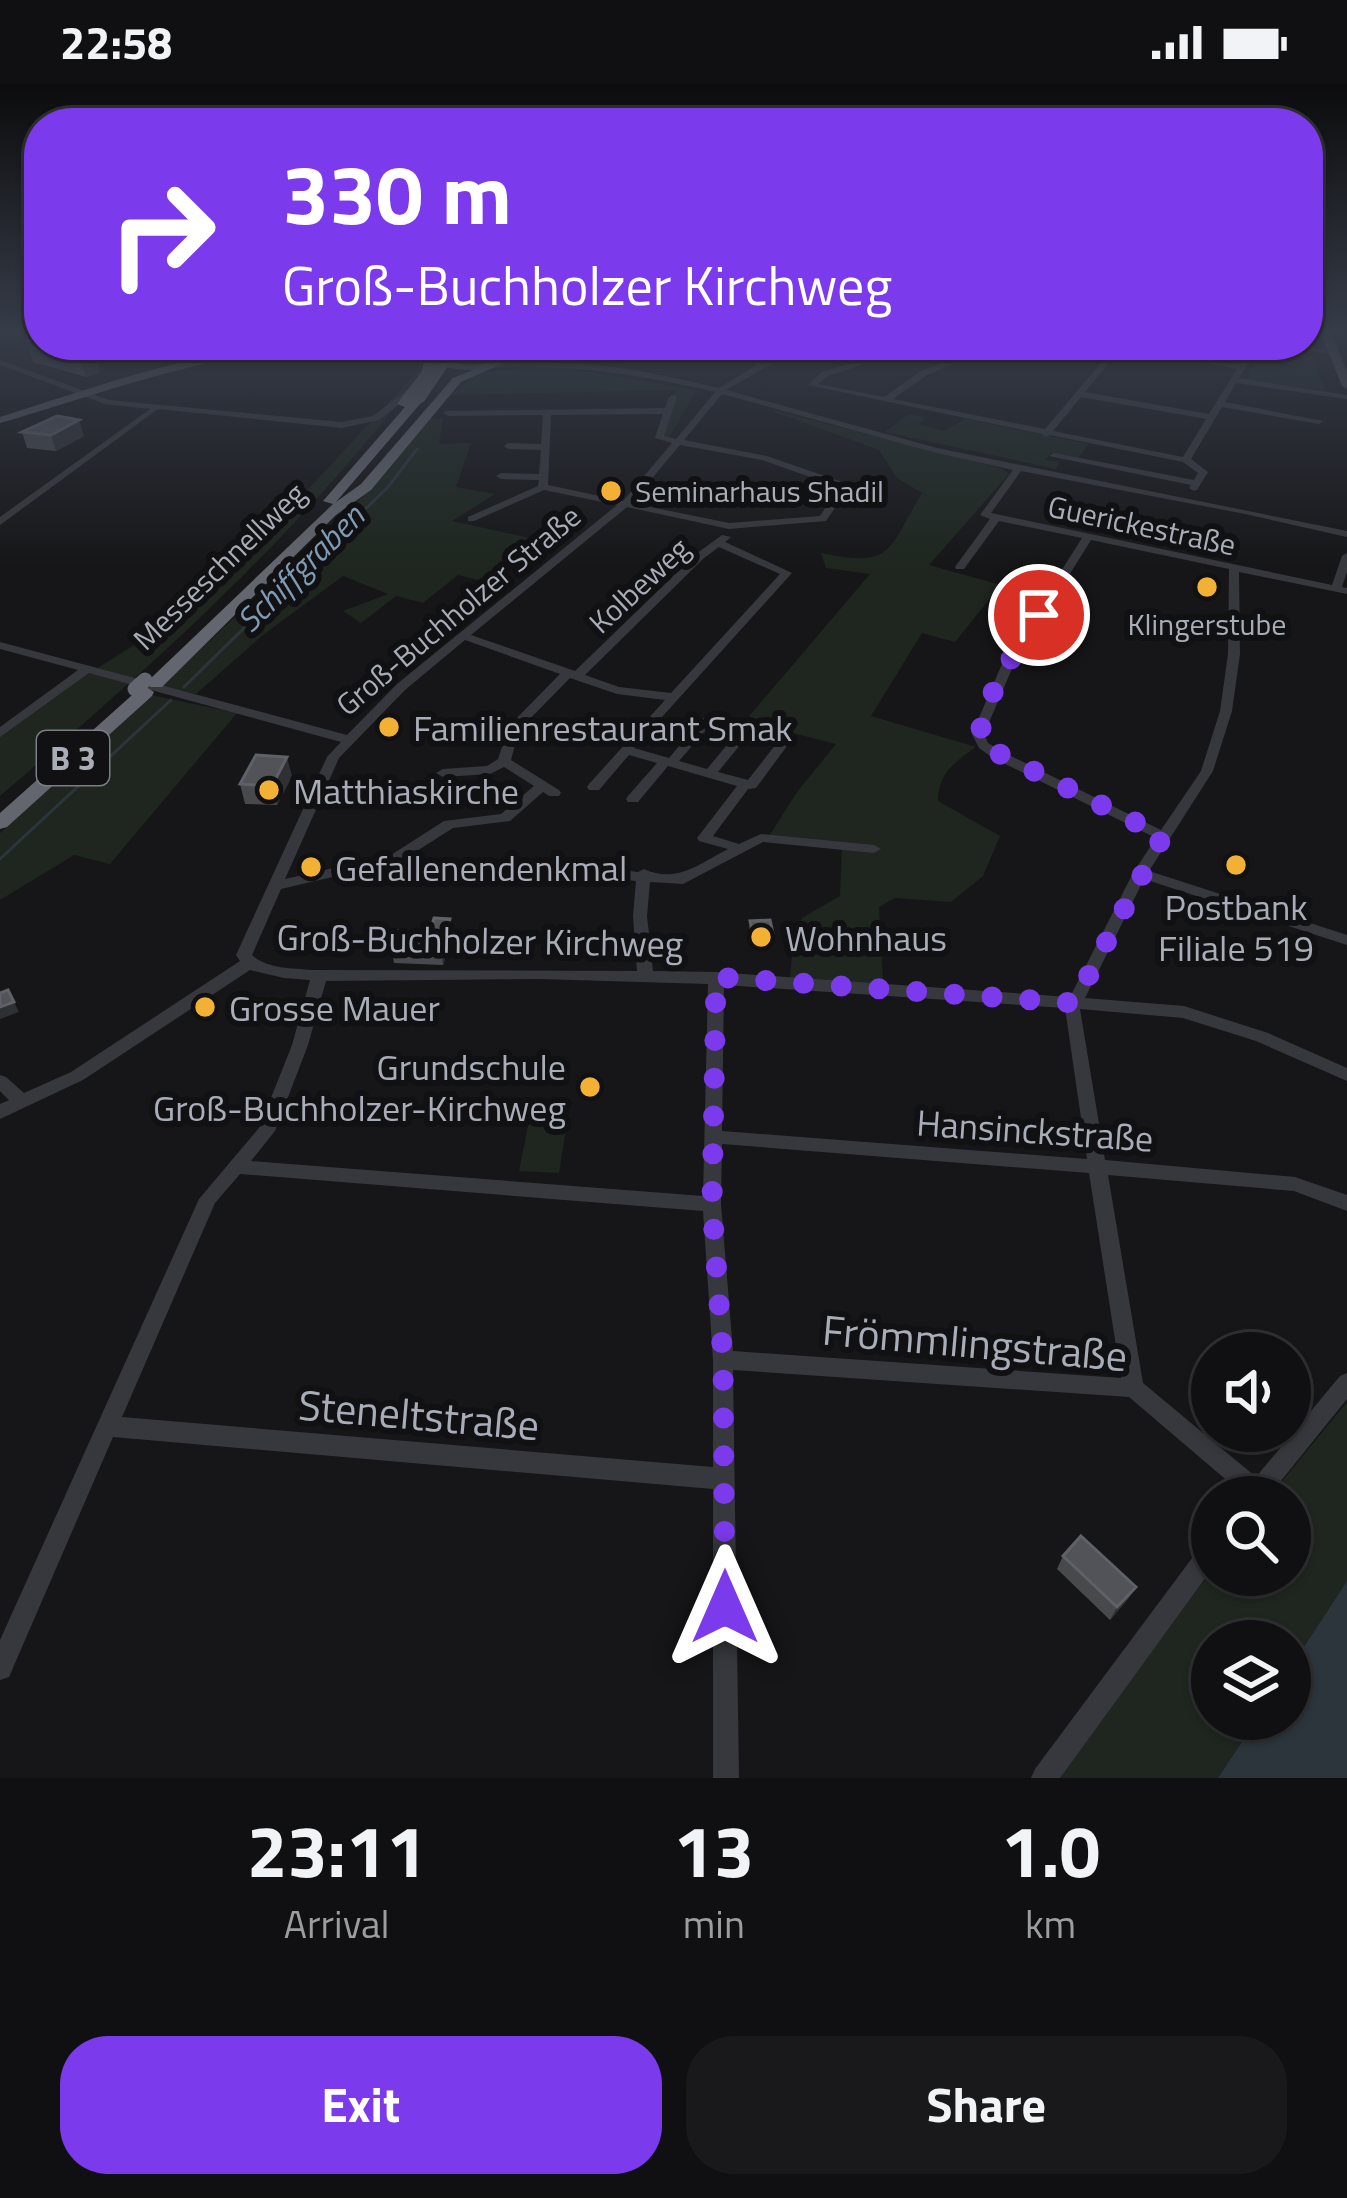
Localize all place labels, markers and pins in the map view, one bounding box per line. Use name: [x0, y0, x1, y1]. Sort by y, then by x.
place label: Seminarhaus Shadil: [635, 468, 884, 514]
marker: Seminarhaus Shadil: [598, 478, 624, 504]
pin: [988, 564, 1090, 666]
marker: Klingerstube: [1194, 574, 1220, 600]
place label: Klingerstube: [1128, 601, 1286, 647]
place label: Familienrestaurant Smak: [413, 700, 792, 755]
marker: Familienrestaurant Smak: [376, 714, 402, 740]
place label: Matthiaskirche: [293, 763, 519, 818]
marker: Matthiaskirche: [256, 777, 282, 803]
place label: Gefallenendenkmal: [335, 840, 627, 895]
marker: Postbank Filiale 519: [1223, 852, 1249, 878]
marker: Gefallenendenkmal: [298, 854, 324, 880]
place label: Postbank Filiale 519: [1158, 879, 1314, 975]
place label: Wohnhaus: [785, 910, 947, 965]
marker: Wohnhaus: [748, 924, 774, 950]
place label: Grosse Mauer: [229, 980, 440, 1035]
marker: Grosse Mauer: [192, 994, 218, 1020]
place label: Grundschule Groß-Buchholzer-Kirchweg: [153, 1039, 566, 1135]
marker: Grundschule Groß-Buchholzer-Kirchweg: [577, 1074, 603, 1100]

